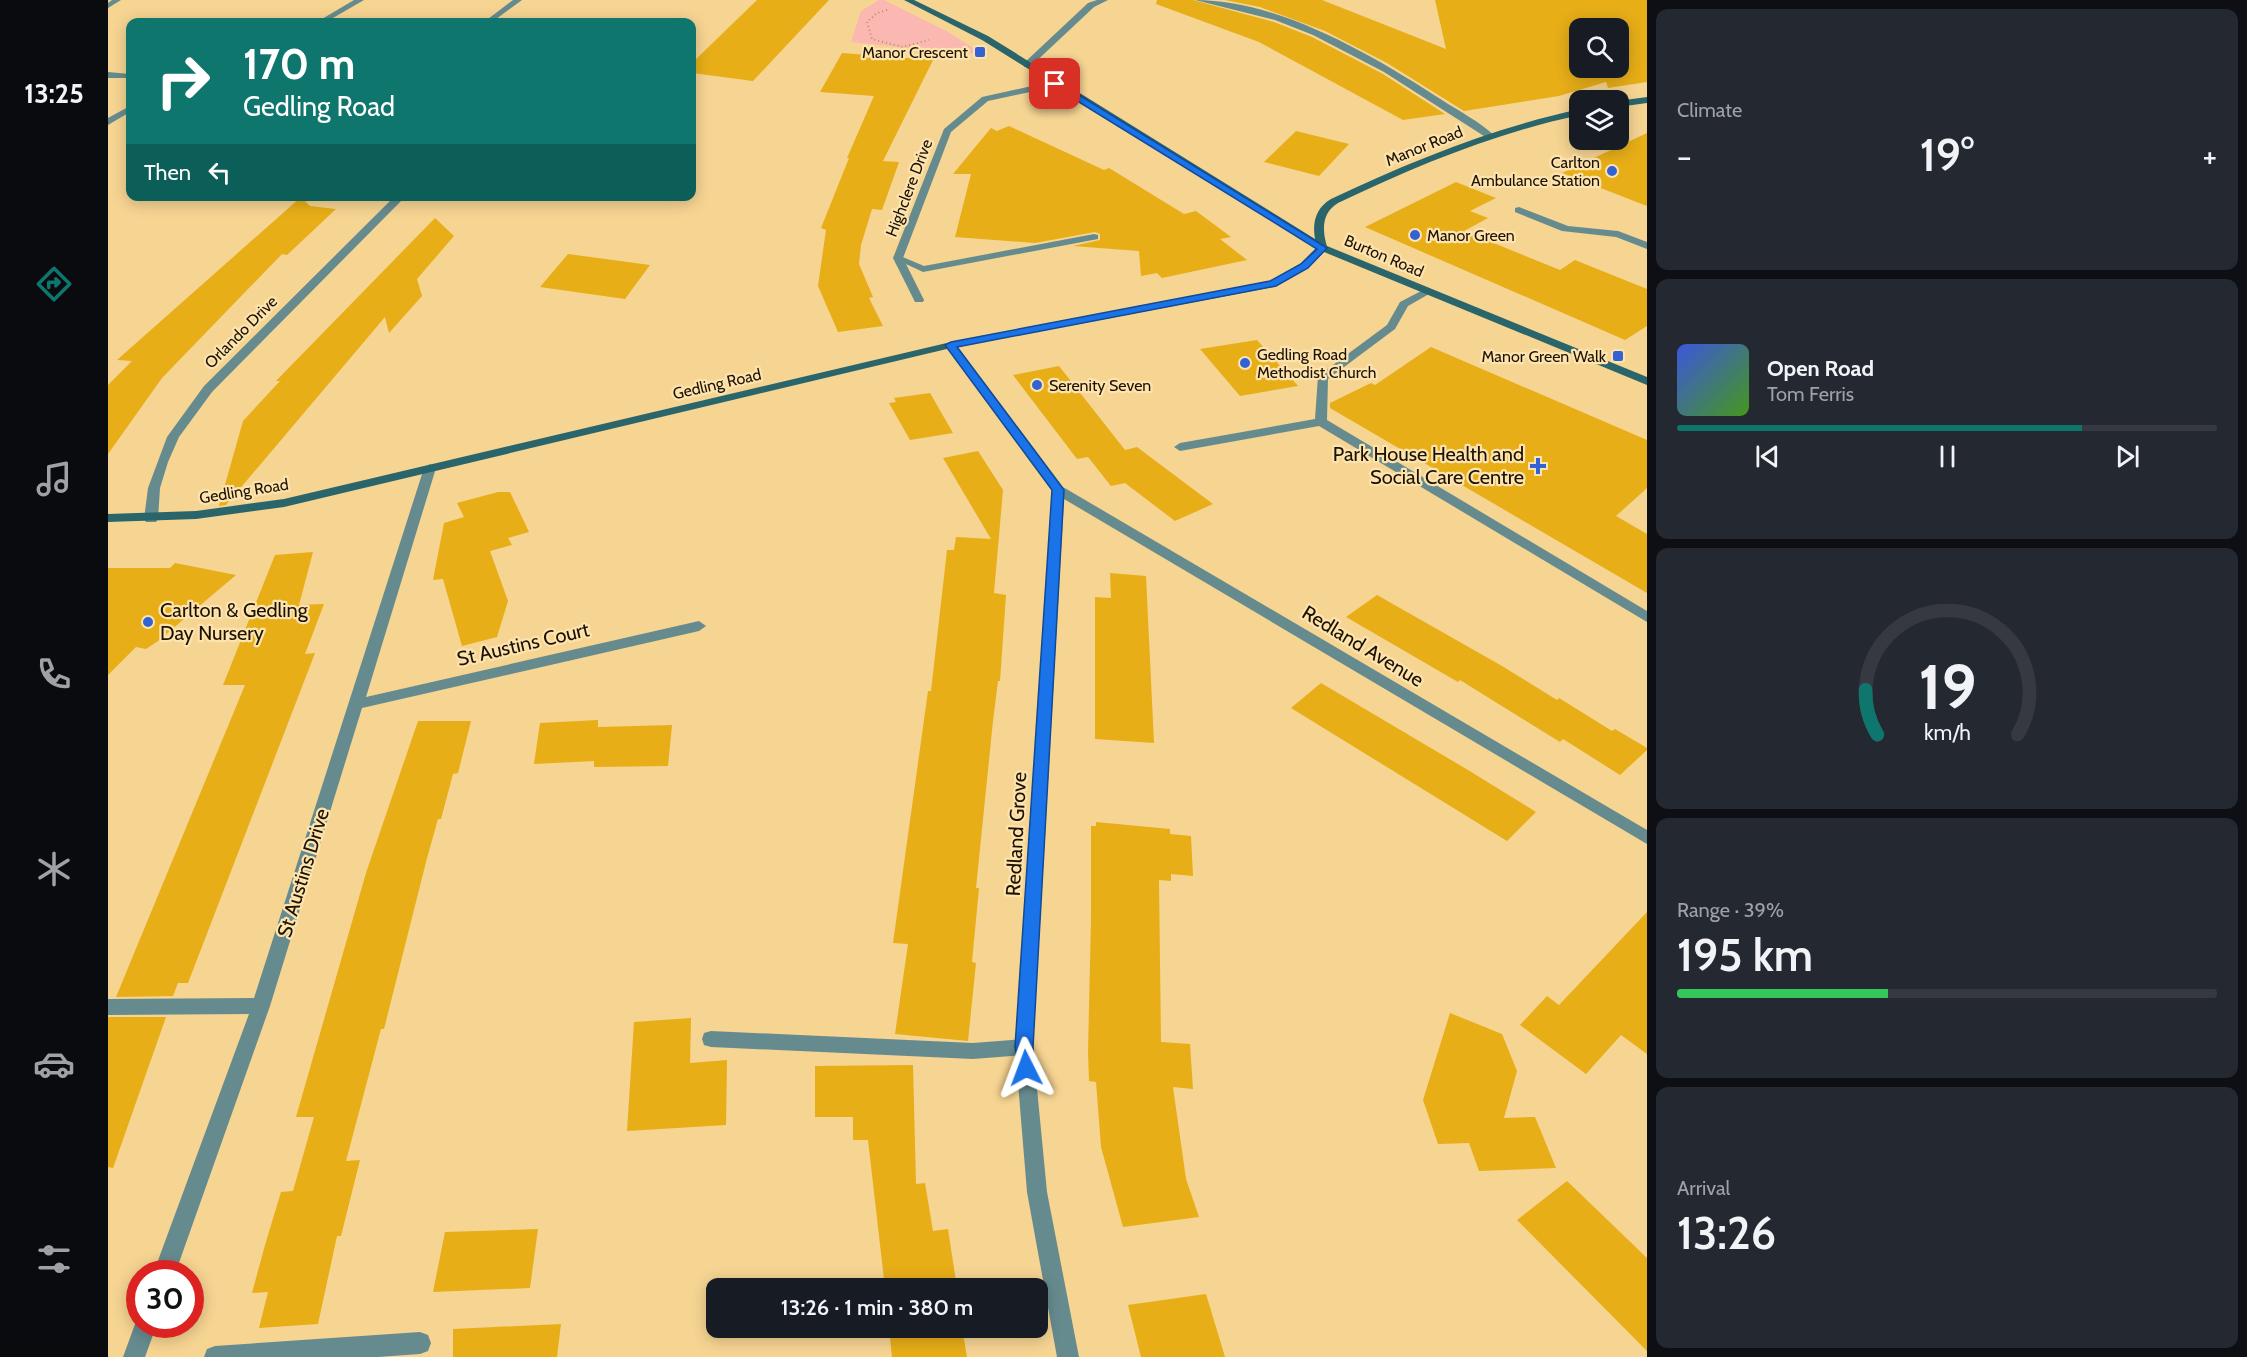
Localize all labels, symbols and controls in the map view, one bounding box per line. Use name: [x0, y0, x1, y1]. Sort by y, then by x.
map controls: [1569, 18, 1629, 150]
button: search: [1569, 18, 1629, 78]
text: 170 m: [243, 38, 355, 90]
icon: right: [144, 42, 222, 120]
place label: Manor Crescent: [862, 43, 969, 62]
marker: Manor Crescent: [973, 45, 987, 59]
pin: [1029, 58, 1080, 109]
icon: arrive: [1038, 67, 1071, 100]
text: 13:25: [24, 77, 84, 110]
text: Gedling Road: [243, 90, 395, 123]
button: layers: [1569, 90, 1629, 150]
text: Climate: [1677, 98, 1742, 122]
street label: Manor Road: [1383, 122, 1465, 170]
text: 19°: [1920, 128, 1974, 182]
text: −: [1677, 136, 1692, 176]
text: +: [2202, 136, 2217, 176]
street label: Highclere Drive: [882, 137, 936, 239]
place label: Carlton Ambulance Station: [1471, 153, 1600, 190]
icon: left: [203, 156, 236, 189]
text: Then: [144, 159, 191, 186]
marker: Carlton Ambulance Station: [1605, 164, 1619, 178]
place label: Manor Green: [1427, 226, 1515, 245]
marker: Manor Green: [1408, 228, 1422, 242]
street label: Burton Road: [1341, 231, 1427, 281]
icon: directions: [33, 263, 75, 305]
street label: Orlando Drive: [201, 292, 281, 372]
place label: Gedling Road Methodist Church: [1257, 345, 1376, 382]
place label: Manor Green Walk: [1481, 347, 1607, 366]
marker: Manor Green Walk: [1611, 349, 1625, 363]
text: Open Road: [1767, 355, 1874, 382]
marker: Gedling Road Methodist Church: [1238, 356, 1252, 370]
street label: Gedling Road: [671, 365, 763, 403]
place label: Serenity Seven: [1049, 376, 1151, 395]
marker: Serenity Seven: [1030, 378, 1044, 392]
text: Tom Ferris: [1767, 382, 1854, 406]
icon: previous: [1751, 440, 1784, 473]
icon: pause: [1931, 440, 1964, 473]
icon: next: [2111, 440, 2144, 473]
place label: Park House Health and Social Care Centre: [1333, 442, 1524, 489]
marker: Park House Health and Social Care Centre: [1529, 457, 1547, 475]
icon: music: [33, 458, 75, 500]
street label: Gedling Road: [198, 475, 290, 507]
place label: Carlton & Gedling Day Nursery: [160, 598, 309, 645]
street label: Redland Avenue: [1298, 600, 1428, 692]
marker: Carlton & Gedling Day Nursery: [141, 615, 155, 629]
street label: St Austins Court: [455, 617, 592, 671]
text: 19: [1918, 650, 1976, 726]
icon: phone: [33, 653, 75, 695]
text: km/h: [1924, 720, 1970, 746]
street label: Redland Grove: [1001, 771, 1031, 897]
street label: St Austins Drive: [272, 806, 334, 940]
icon: climate: [33, 848, 75, 890]
text: Range · 39%: [1677, 898, 1784, 922]
text: 195 km: [1677, 928, 1813, 982]
position arrow: [994, 1036, 1058, 1100]
icon: car: [33, 1043, 75, 1085]
text: Arrival: [1677, 1176, 1730, 1200]
text: 13:26: [1677, 1206, 1776, 1260]
icon: filters: [33, 1238, 75, 1280]
speed limit sign: 30: [126, 1260, 204, 1338]
text: 13:26 · 1 min · 380 m: [781, 1294, 973, 1321]

